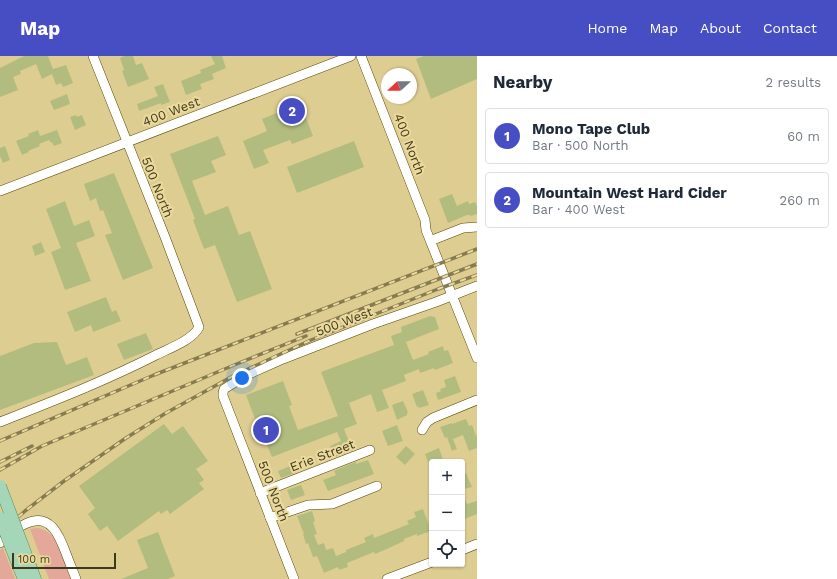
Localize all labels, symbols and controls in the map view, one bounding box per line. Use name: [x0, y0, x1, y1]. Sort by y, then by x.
text: Map: [20, 17, 60, 40]
text: Home: [587, 20, 627, 36]
text: Map: [649, 20, 678, 36]
text: About: [700, 20, 741, 36]
text: Contact: [763, 20, 817, 36]
north arrow: [381, 68, 417, 104]
text: Nearby: [493, 72, 552, 92]
text: 2 results: [766, 75, 821, 90]
street label: 400 West: [140, 94, 202, 129]
pin: 2: [279, 96, 305, 126]
street label: 400 North: [391, 112, 428, 177]
text: Mono Tape Club: [532, 120, 650, 138]
text: 1: [504, 129, 510, 144]
text: 60 m: [787, 129, 820, 144]
text: Bar · 500 North: [532, 138, 628, 153]
street label: 500 North: [139, 155, 176, 220]
text: Mountain West Hard Cider: [532, 184, 727, 202]
text: 2: [503, 193, 511, 208]
text: 260 m: [780, 193, 820, 208]
text: Bar · 400 West: [532, 202, 625, 217]
street label: 500 West: [314, 304, 375, 339]
your location: [232, 368, 252, 388]
pin: 1: [253, 415, 279, 445]
street label: Erie Street: [288, 436, 357, 475]
street label: 500 North: [255, 459, 292, 524]
map controls: [429, 459, 465, 567]
button: +: [429, 459, 465, 495]
button: −: [429, 495, 465, 531]
button: locate: [429, 531, 465, 567]
scale bar: [12, 551, 116, 570]
text: 100 m: [18, 553, 50, 566]

